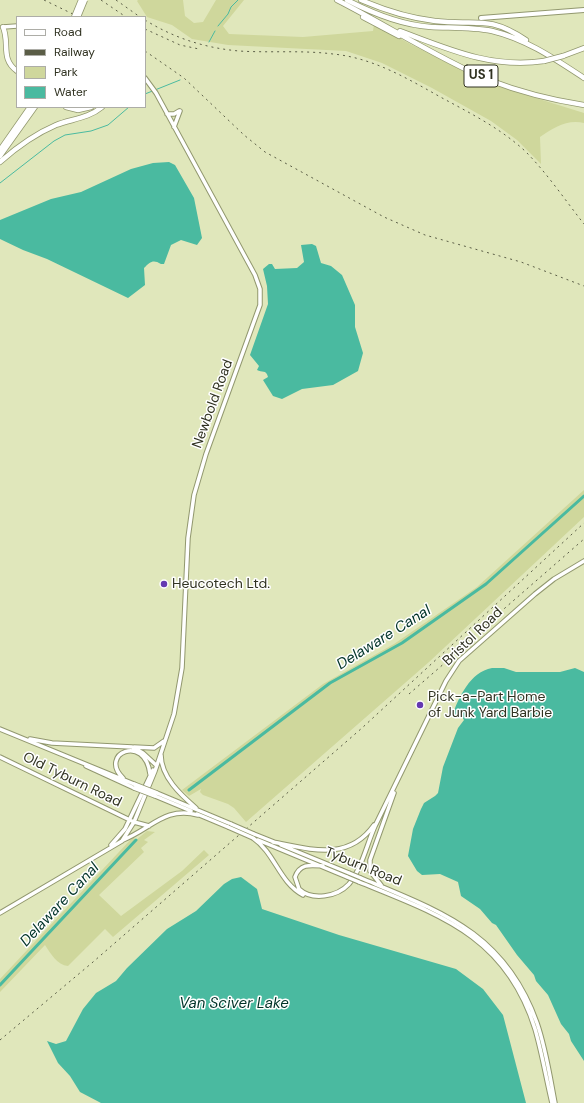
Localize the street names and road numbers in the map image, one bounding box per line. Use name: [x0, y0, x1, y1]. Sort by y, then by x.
road number: US 1: [464, 65, 498, 87]
street label: Newbold Road: [189, 357, 237, 451]
street label: Bristol Road: [440, 604, 506, 670]
street label: Old Tyburn Road: [20, 749, 124, 811]
street label: Tyburn Road: [322, 844, 404, 890]

